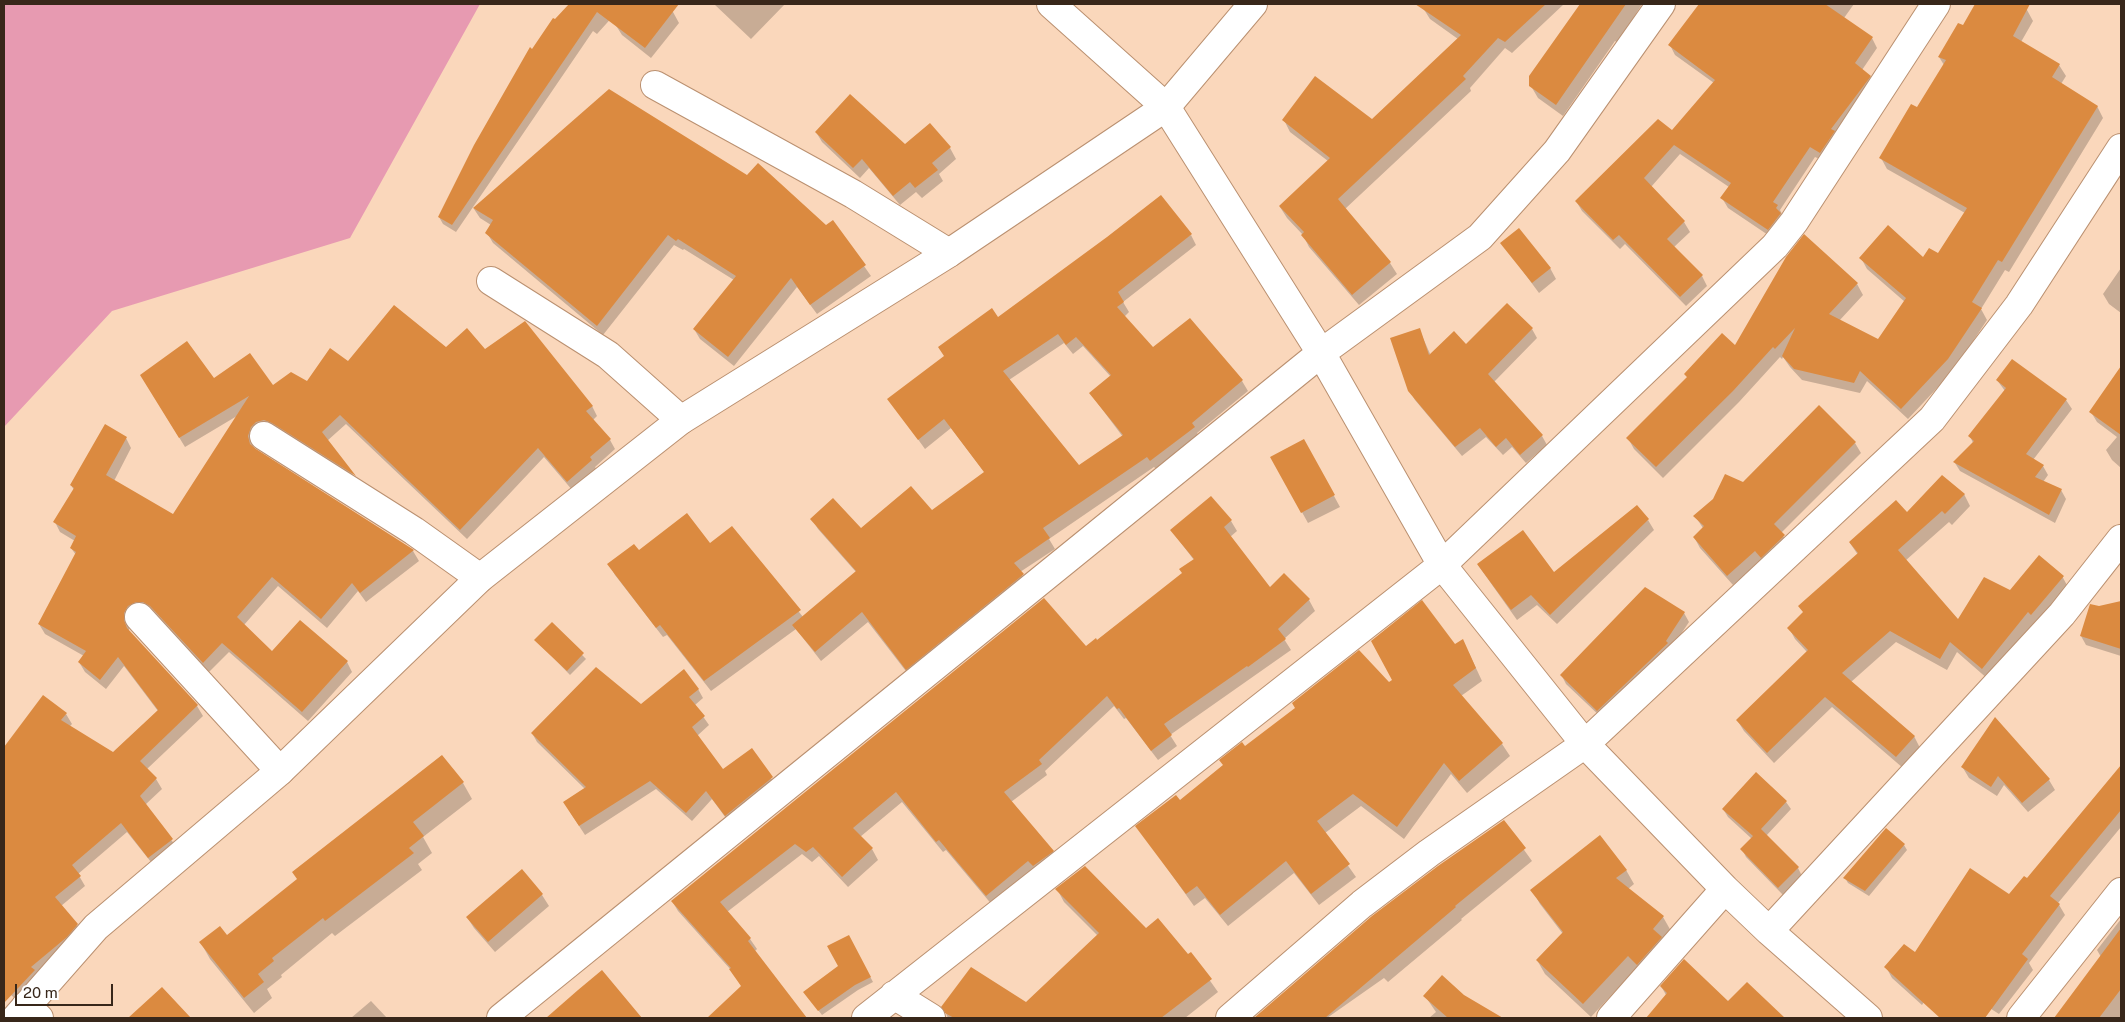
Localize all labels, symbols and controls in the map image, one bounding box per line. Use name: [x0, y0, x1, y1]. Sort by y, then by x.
scale bar: [18, 974, 115, 1006]
text: 20 m: [23, 984, 58, 1001]

